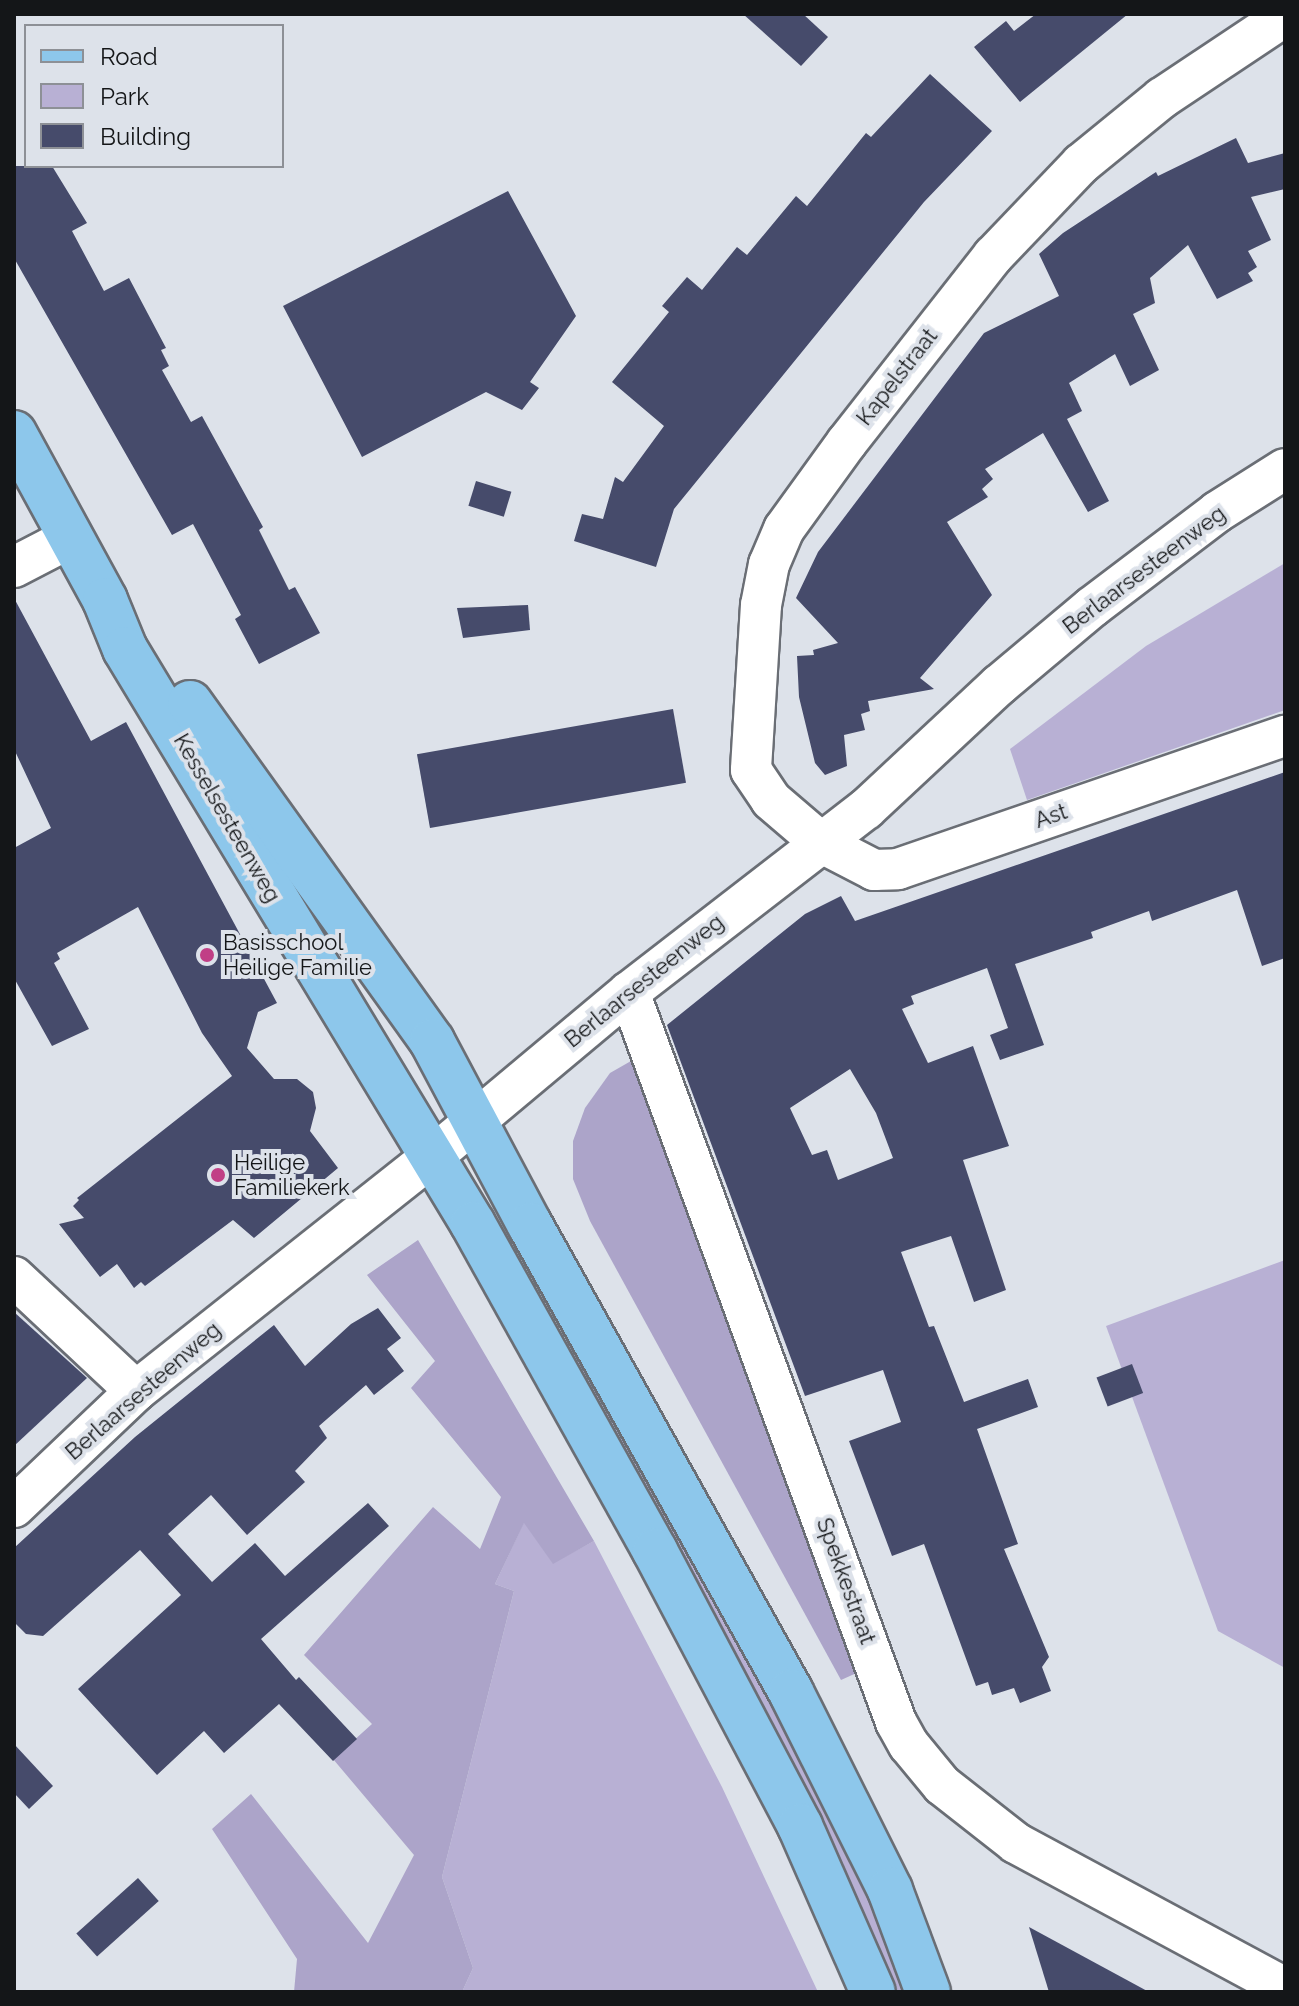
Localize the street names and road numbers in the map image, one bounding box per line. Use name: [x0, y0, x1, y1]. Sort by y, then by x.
street label: Kapelstraat: [851, 323, 943, 431]
street label: Berlaarsesteenweg: [1057, 500, 1231, 640]
street label: Kesselsesteenweg: [168, 729, 286, 907]
street label: Ast: [1031, 798, 1071, 834]
street label: Berlaarsesteenweg: [559, 909, 729, 1053]
street label: Berlaarsesteenweg: [60, 1317, 226, 1465]
street label: Spekkestraat: [811, 1514, 881, 1648]

